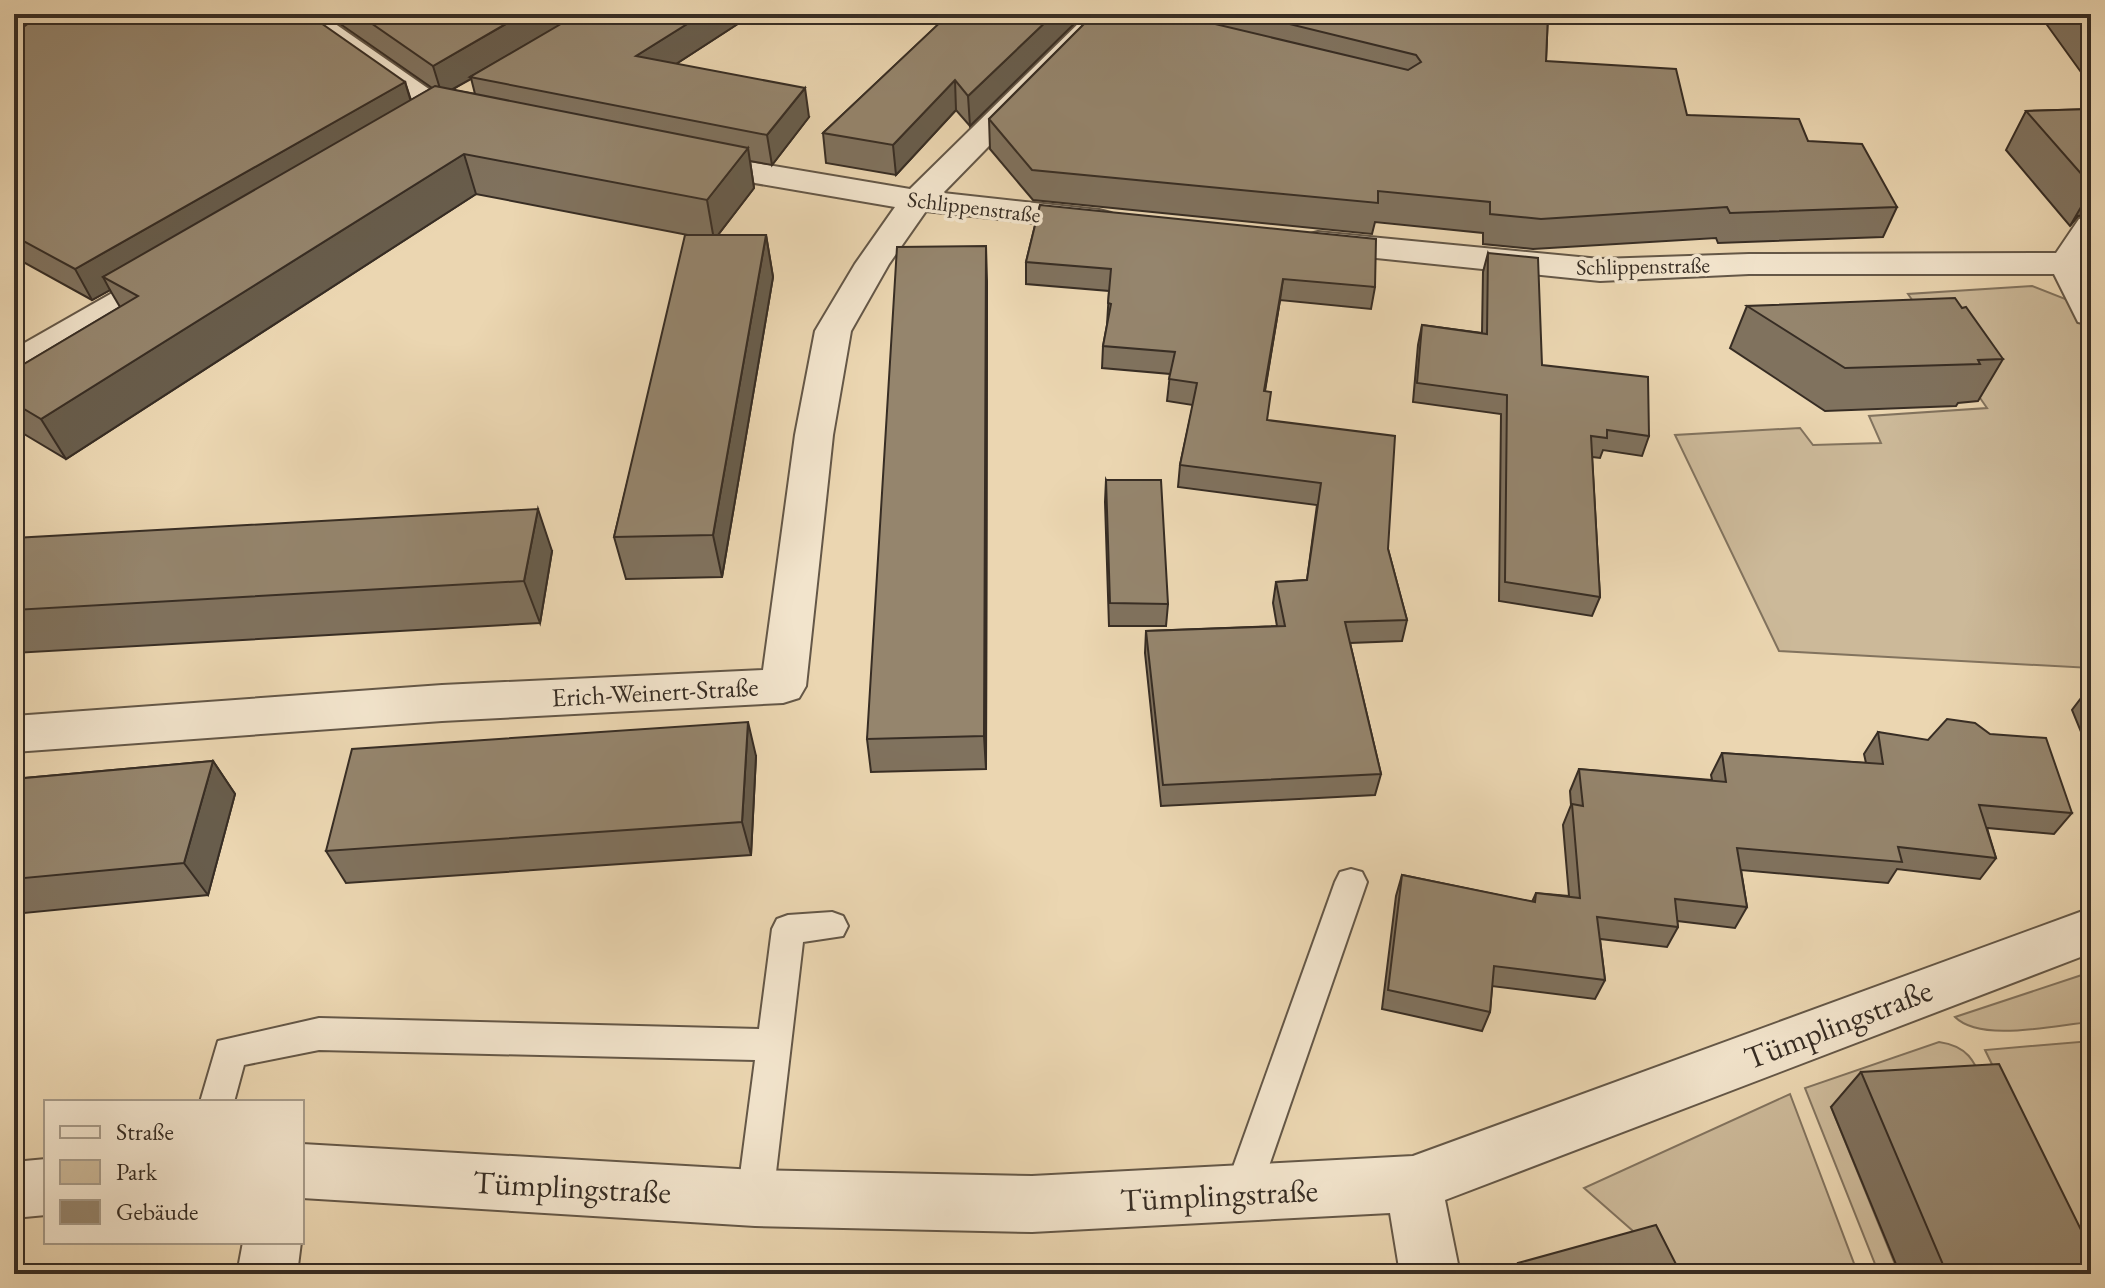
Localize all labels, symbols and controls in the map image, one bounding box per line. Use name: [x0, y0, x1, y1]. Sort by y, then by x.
street label: Schlippenstraße: [906, 184, 1043, 230]
street label: Schlippenstraße: [1576, 250, 1711, 282]
street label: Erich-Weinert-Straße: [551, 670, 759, 714]
street label: Tümplingstraße: [1738, 969, 1938, 1079]
legend: [44, 1100, 304, 1244]
text: Straße: [116, 1116, 174, 1147]
text: Park: [116, 1156, 158, 1187]
street label: Tümplingstraße: [472, 1161, 672, 1213]
street label: Tümplingstraße: [1119, 1169, 1319, 1221]
text: Gebäude: [116, 1196, 198, 1227]

